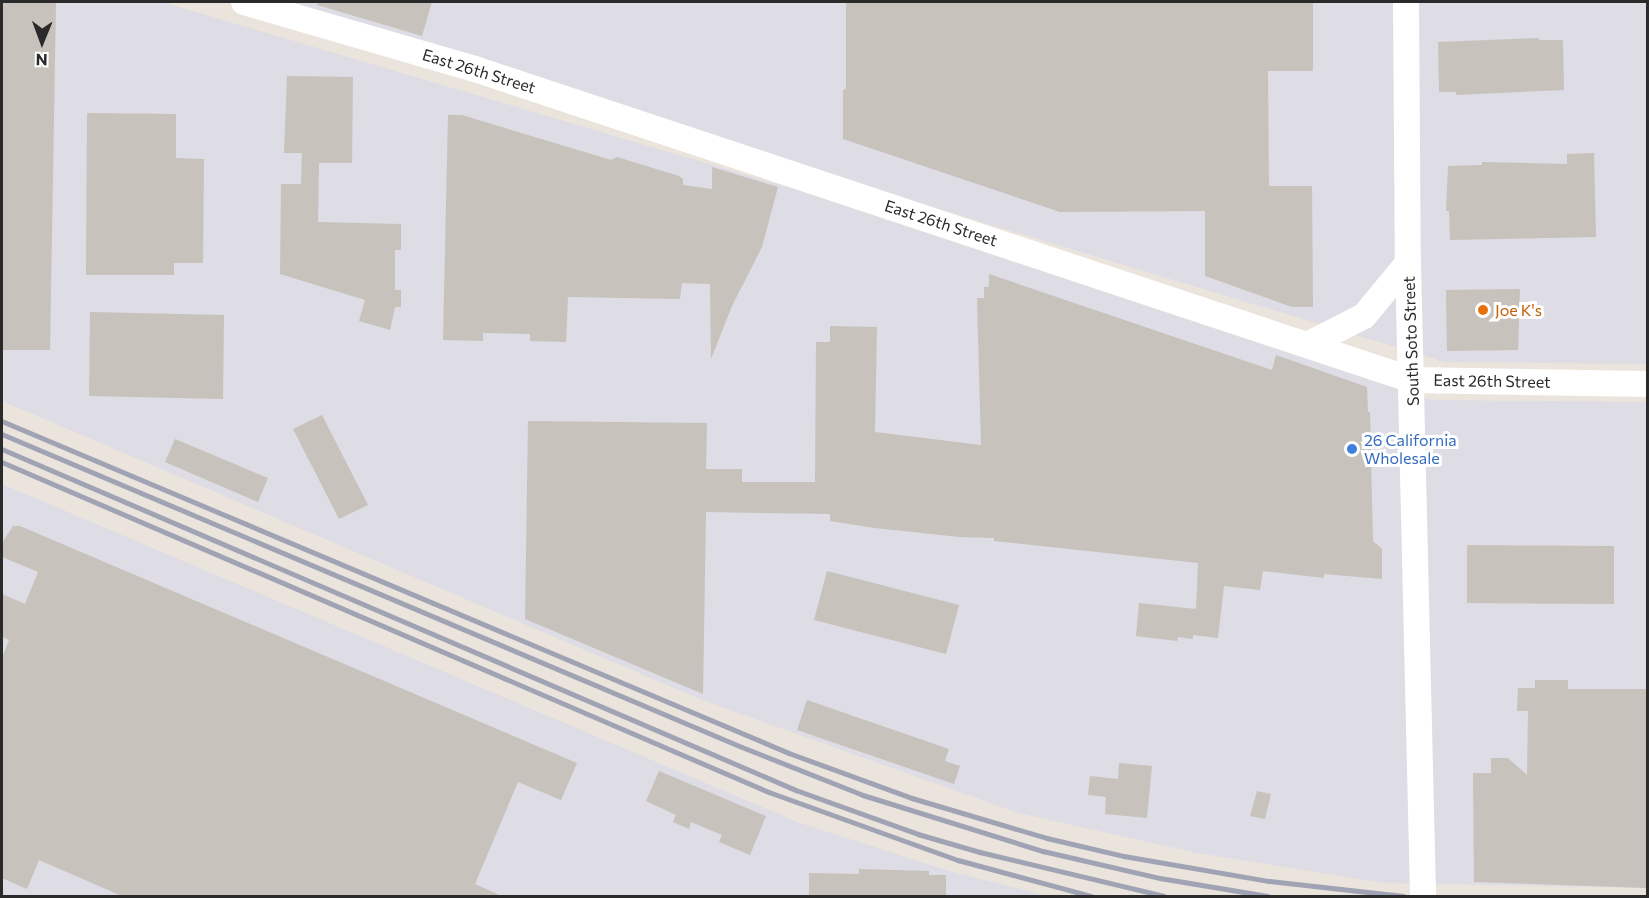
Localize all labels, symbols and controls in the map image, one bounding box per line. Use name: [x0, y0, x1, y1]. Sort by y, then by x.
north arrow: [12, 12, 72, 72]
street label: East 26th Street: [420, 45, 538, 97]
text: N: [36, 51, 48, 70]
street label: East 26th Street: [882, 196, 1000, 250]
street label: South Soto Street: [1399, 276, 1423, 406]
place label: Joe K's: [1495, 300, 1542, 320]
marker: Joe K's: [1476, 303, 1490, 317]
street label: East 26th Street: [1433, 370, 1551, 392]
place label: 26 California Wholesale: [1364, 430, 1457, 468]
marker: 26 California Wholesale: [1345, 442, 1359, 456]

